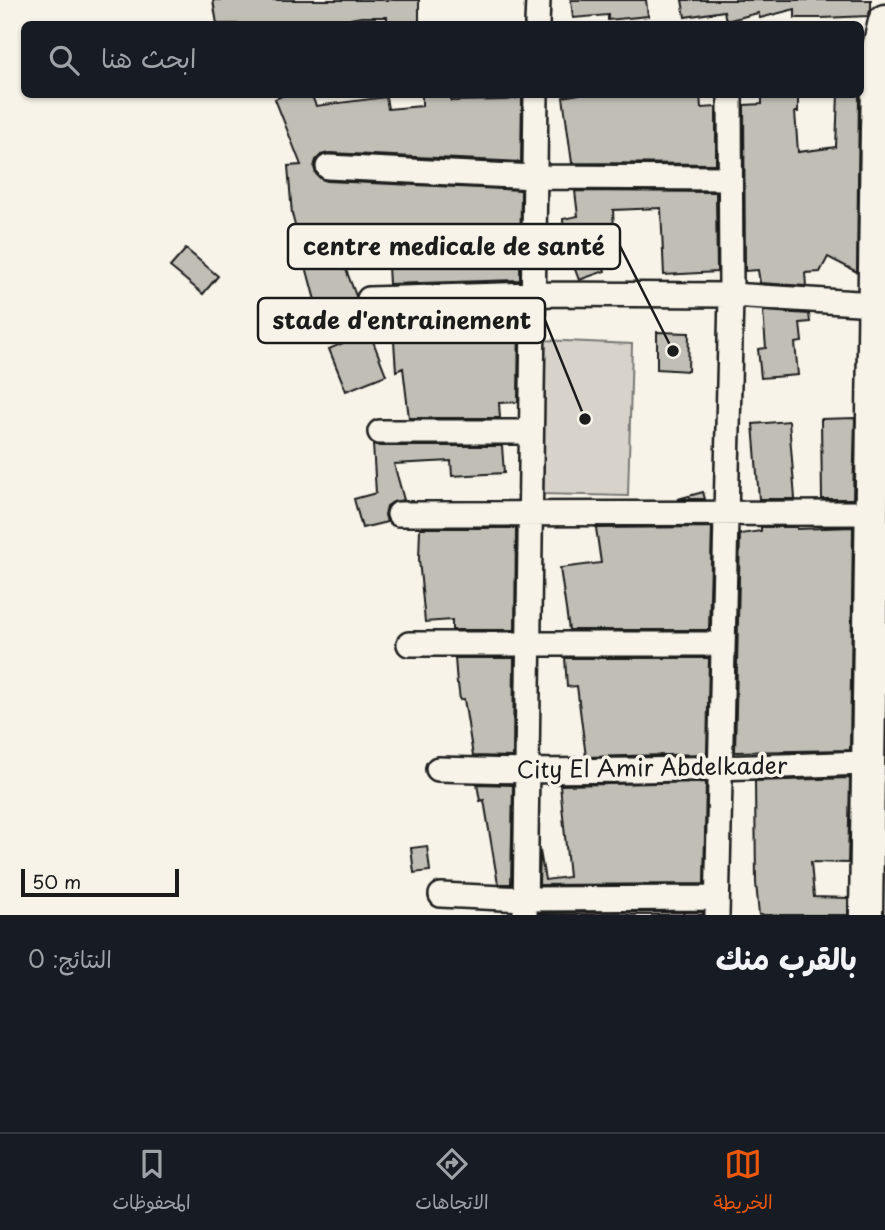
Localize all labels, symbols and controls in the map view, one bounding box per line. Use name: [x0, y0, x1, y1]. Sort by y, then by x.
search box: [21, 21, 864, 98]
text: ابحث هنا: [101, 38, 196, 77]
icon: search: [45, 41, 83, 79]
callout: centre medicale de santé: [288, 224, 620, 269]
text: centre medicale de santé: [303, 227, 605, 263]
callout: stade d'entrainement: [258, 298, 545, 343]
text: stade d'entrainement: [273, 301, 531, 337]
street label: City El Amir Abdelkader: [516, 747, 788, 786]
scale bar: [21, 866, 178, 898]
text: 50 m: [32, 867, 81, 895]
text: بالقرب منك: [716, 935, 857, 980]
text: النتائج: 0: [28, 941, 112, 976]
tab: المحفوظات: [112, 1145, 191, 1219]
tab: الاتجاهات: [415, 1145, 489, 1219]
tab: الخريطة: [713, 1145, 773, 1219]

